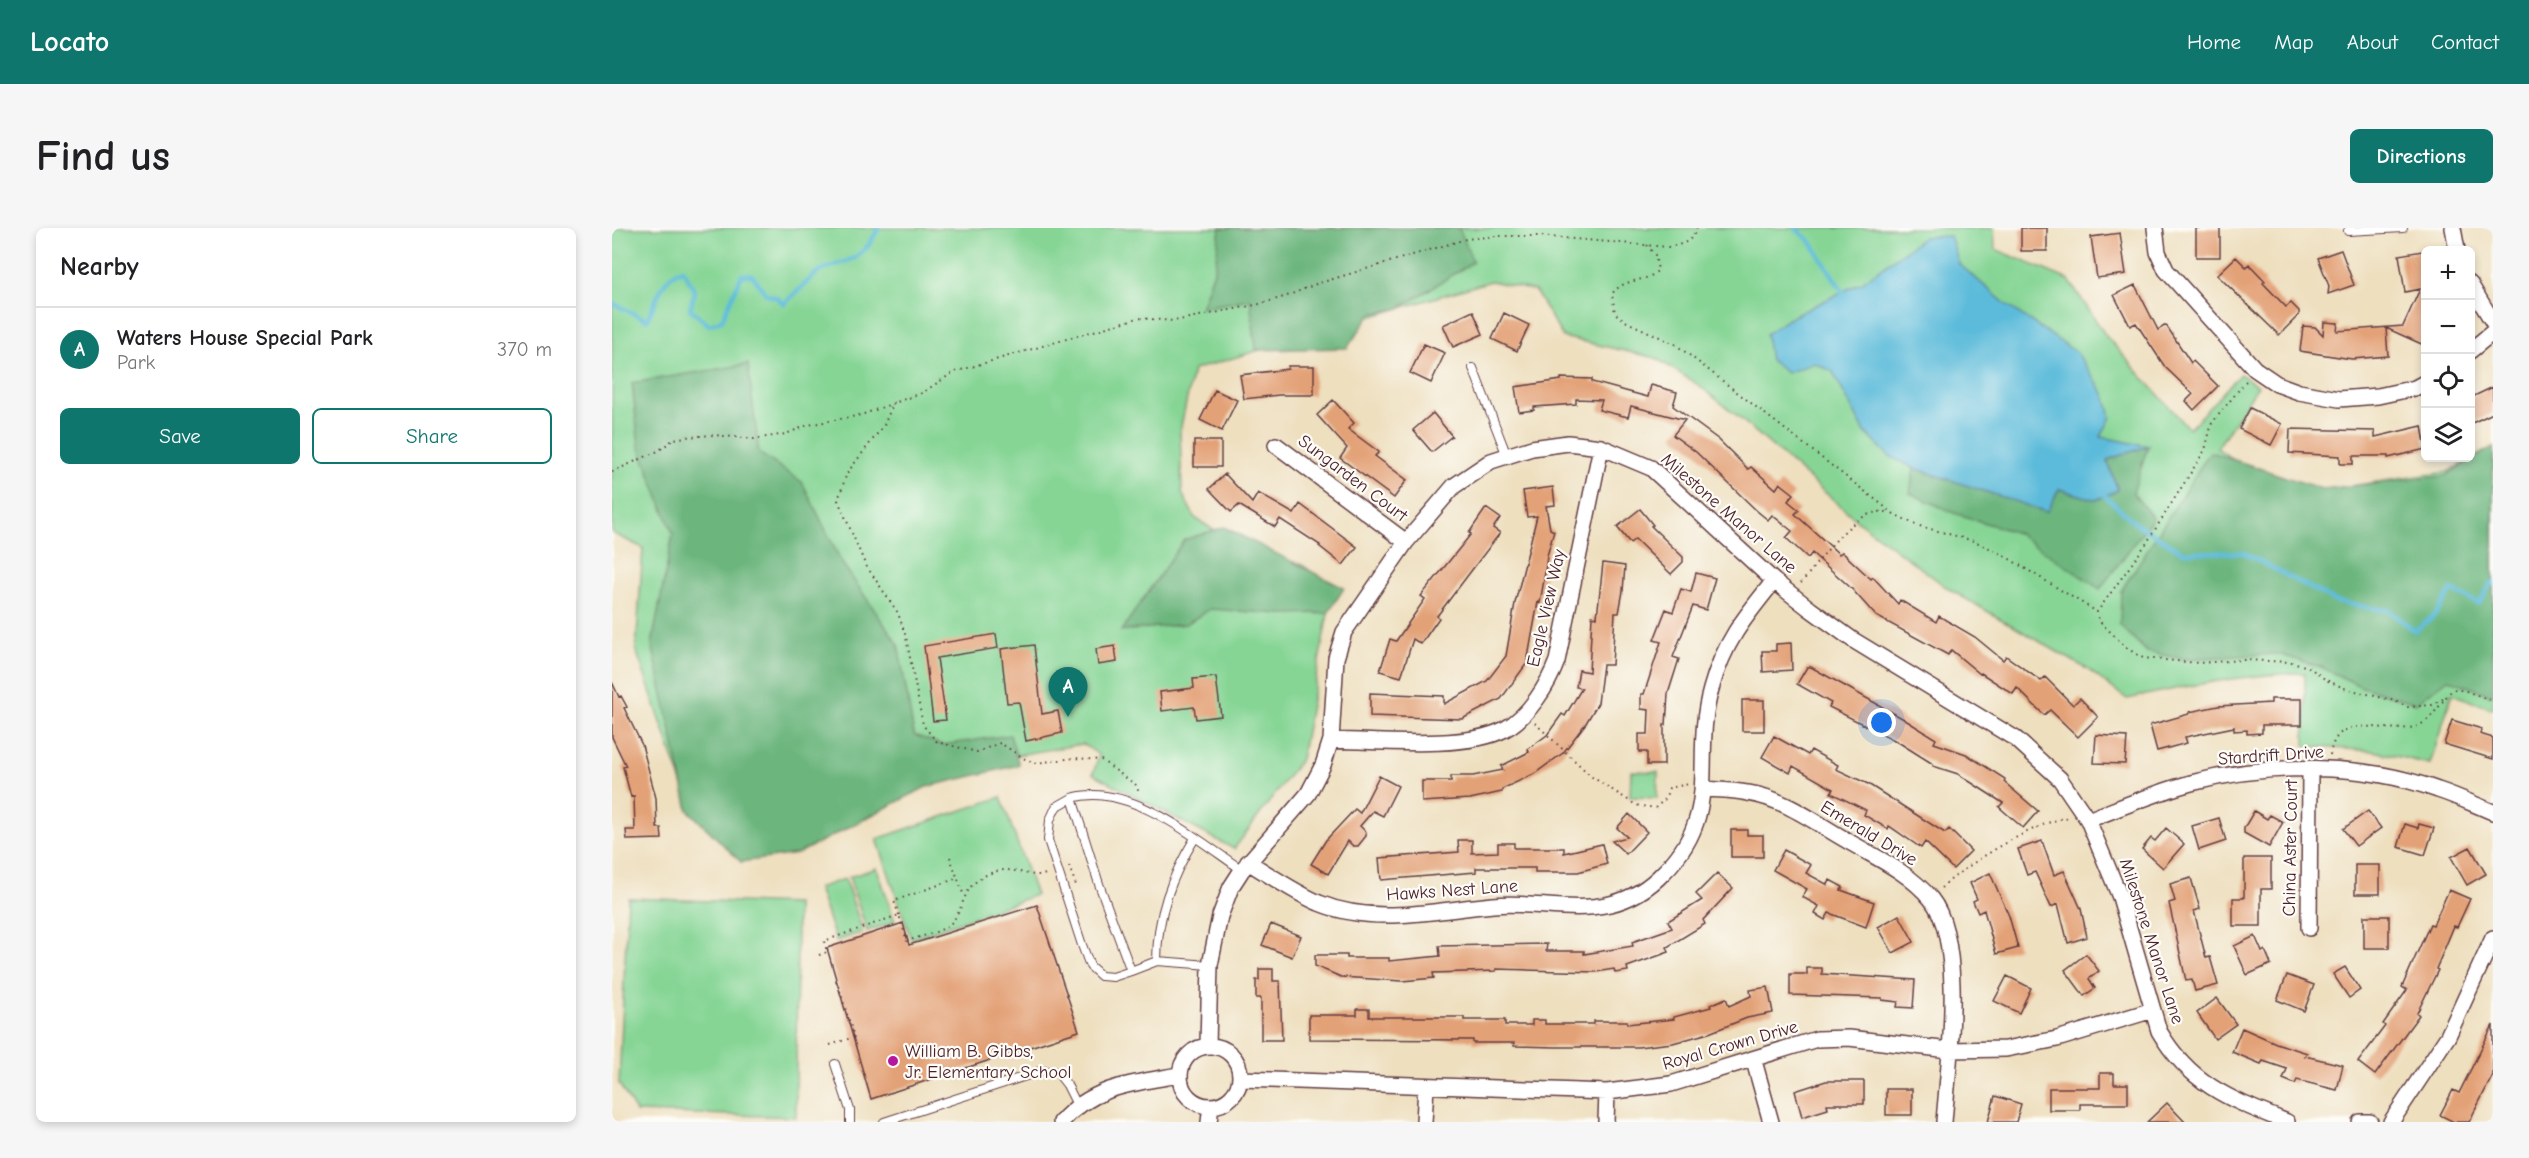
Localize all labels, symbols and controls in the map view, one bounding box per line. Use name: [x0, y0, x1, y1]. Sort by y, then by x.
text: Locato: [30, 26, 109, 58]
text: Home: [2187, 30, 2241, 54]
text: Map: [2274, 30, 2314, 54]
text: About: [2347, 30, 2398, 54]
text: Contact: [2431, 30, 2499, 54]
button: Directions: [2350, 129, 2493, 183]
text: Find us: [36, 132, 170, 181]
map controls: [2421, 246, 2475, 462]
button: +: [2421, 246, 2475, 300]
text: Nearby: [60, 252, 139, 282]
button: −: [2421, 300, 2475, 354]
text: Waters House Special Park: [117, 325, 373, 351]
text: A: [74, 338, 85, 361]
text: 370 m: [497, 338, 552, 361]
text: Park: [117, 351, 155, 374]
button: locate: [2421, 354, 2475, 408]
button: Save: [60, 408, 300, 464]
button: Share: [312, 408, 552, 464]
button: layers: [2421, 408, 2475, 462]
street label: Sungarden Court: [1294, 431, 1412, 527]
street label: Milestone Manor Lane: [1657, 449, 1801, 578]
street label: Eagle View Way: [1523, 546, 1570, 669]
pin: A: [1048, 668, 1088, 717]
your location: [1867, 708, 1896, 737]
street label: Stardrift Drive: [2217, 741, 2325, 770]
street label: China Aster Court: [2279, 779, 2302, 917]
street label: Emerald Drive: [1817, 796, 1921, 871]
street label: Milestone Manor Lane: [2115, 856, 2188, 1027]
street label: Hawks Nest Lane: [1386, 875, 1518, 906]
street label: Royal Crown Drive: [1660, 1016, 1800, 1075]
place label: William B. Gibbs, Jr. Elementary School: [905, 1041, 1071, 1083]
marker: William B. Gibbs, Jr. Elementary School: [886, 1054, 900, 1068]

